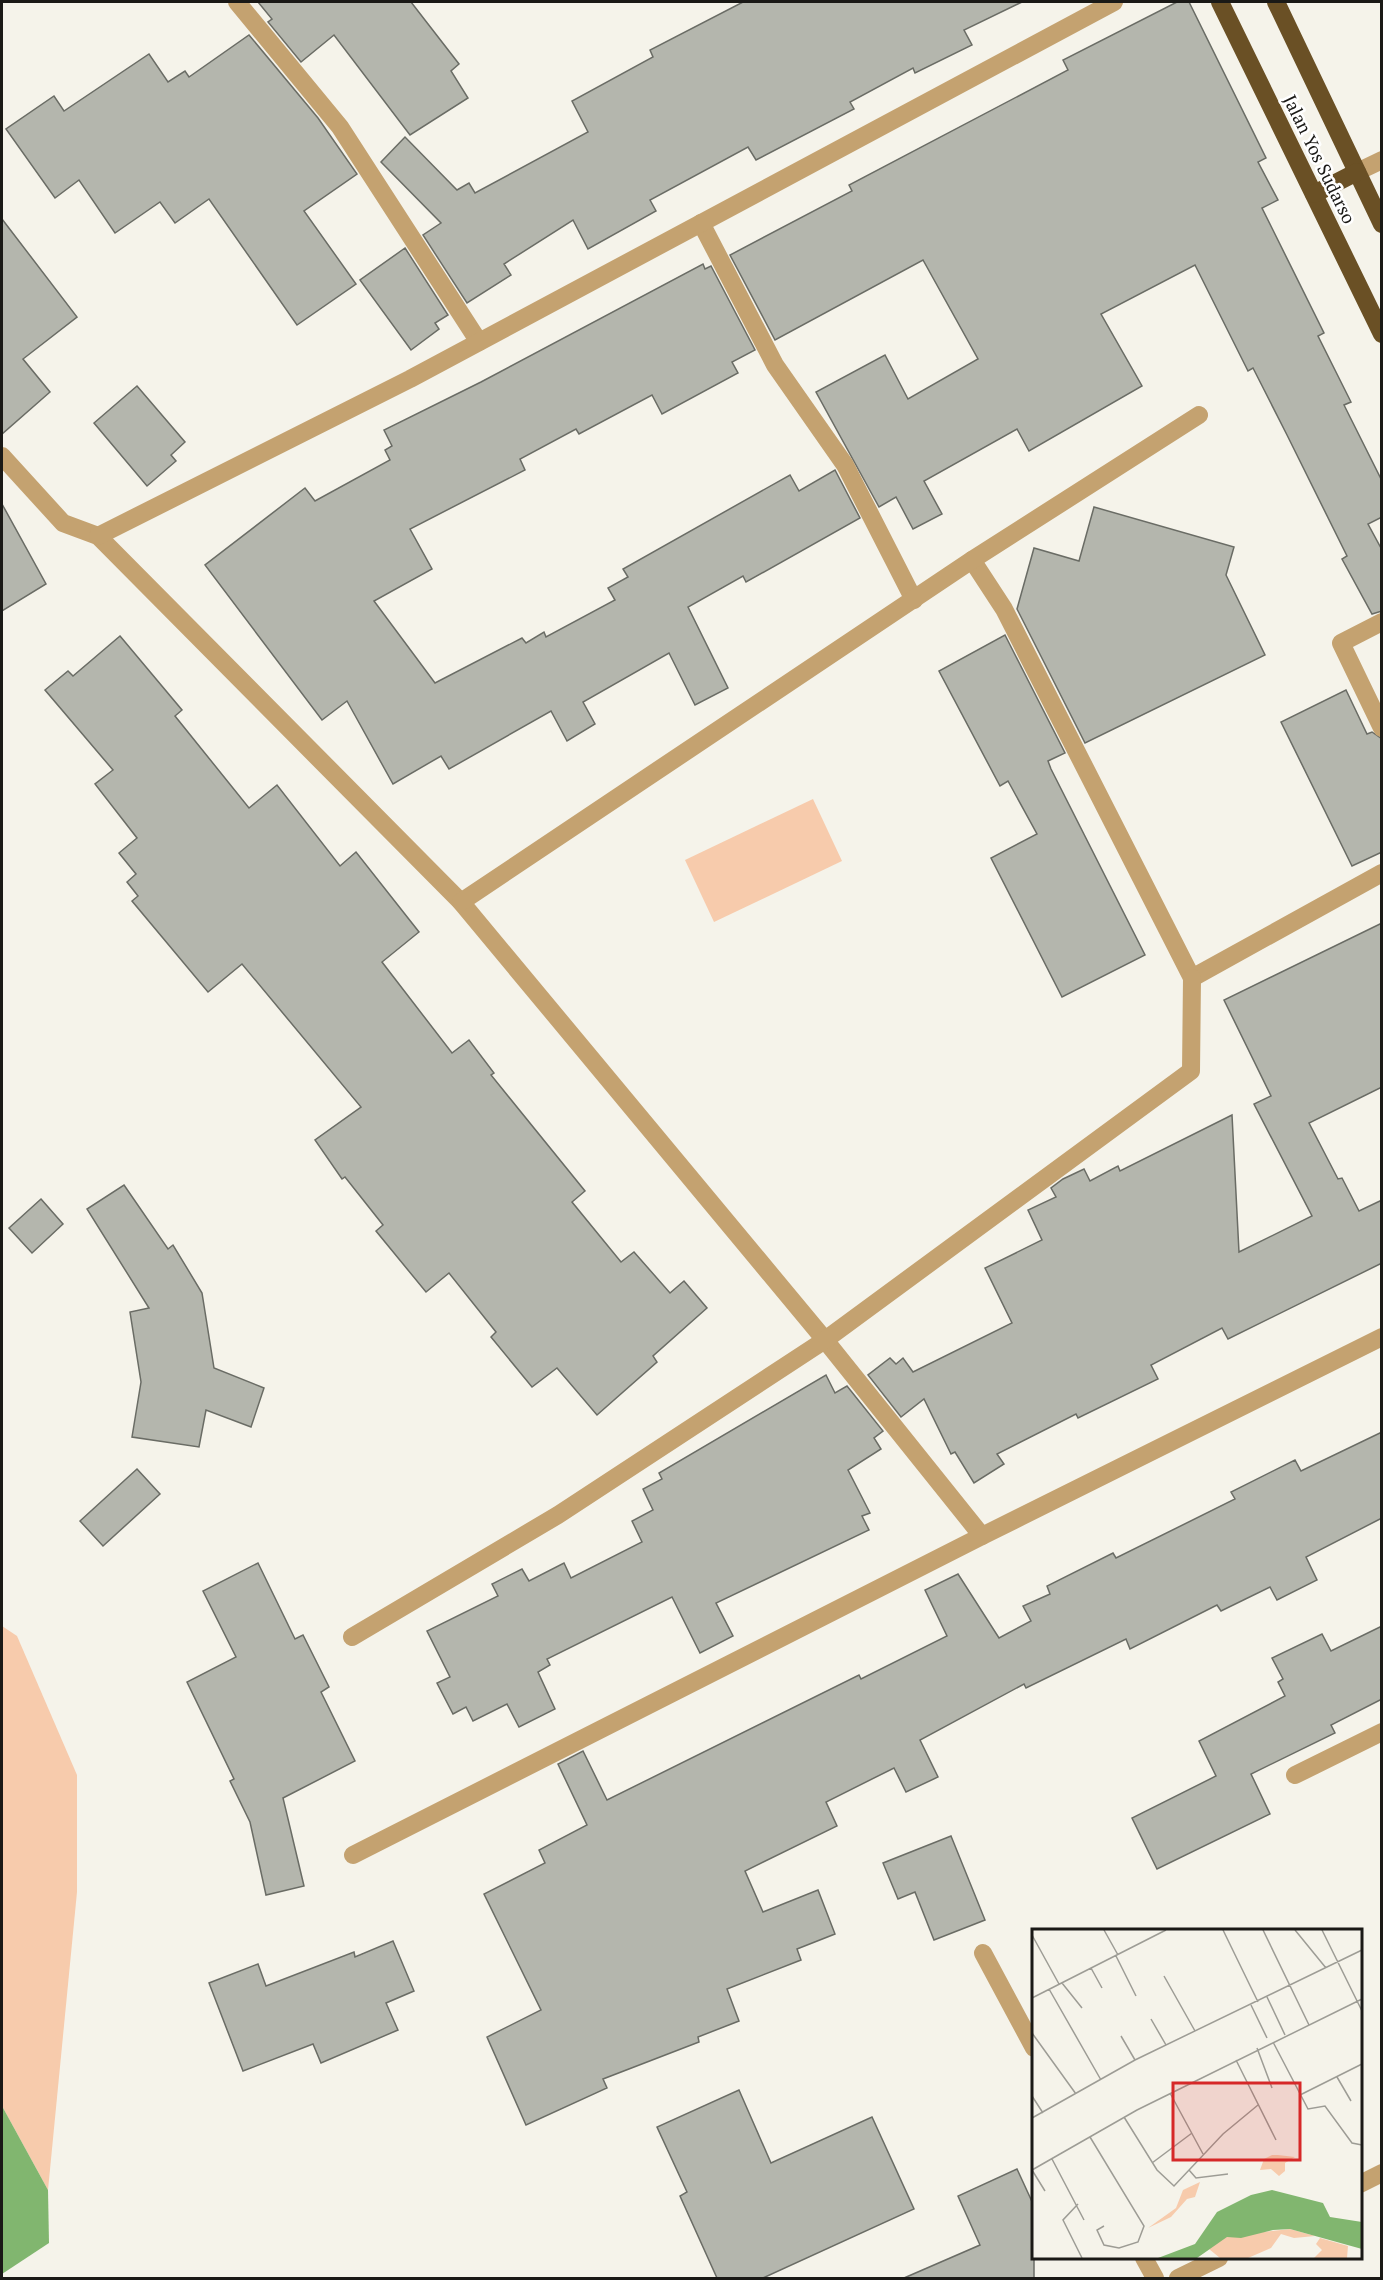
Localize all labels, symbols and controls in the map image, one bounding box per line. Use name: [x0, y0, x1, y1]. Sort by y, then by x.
street label: Jalan Yos Sudarso: [1278, 91, 1362, 227]
inset map: [1032, 1929, 1362, 2259]

